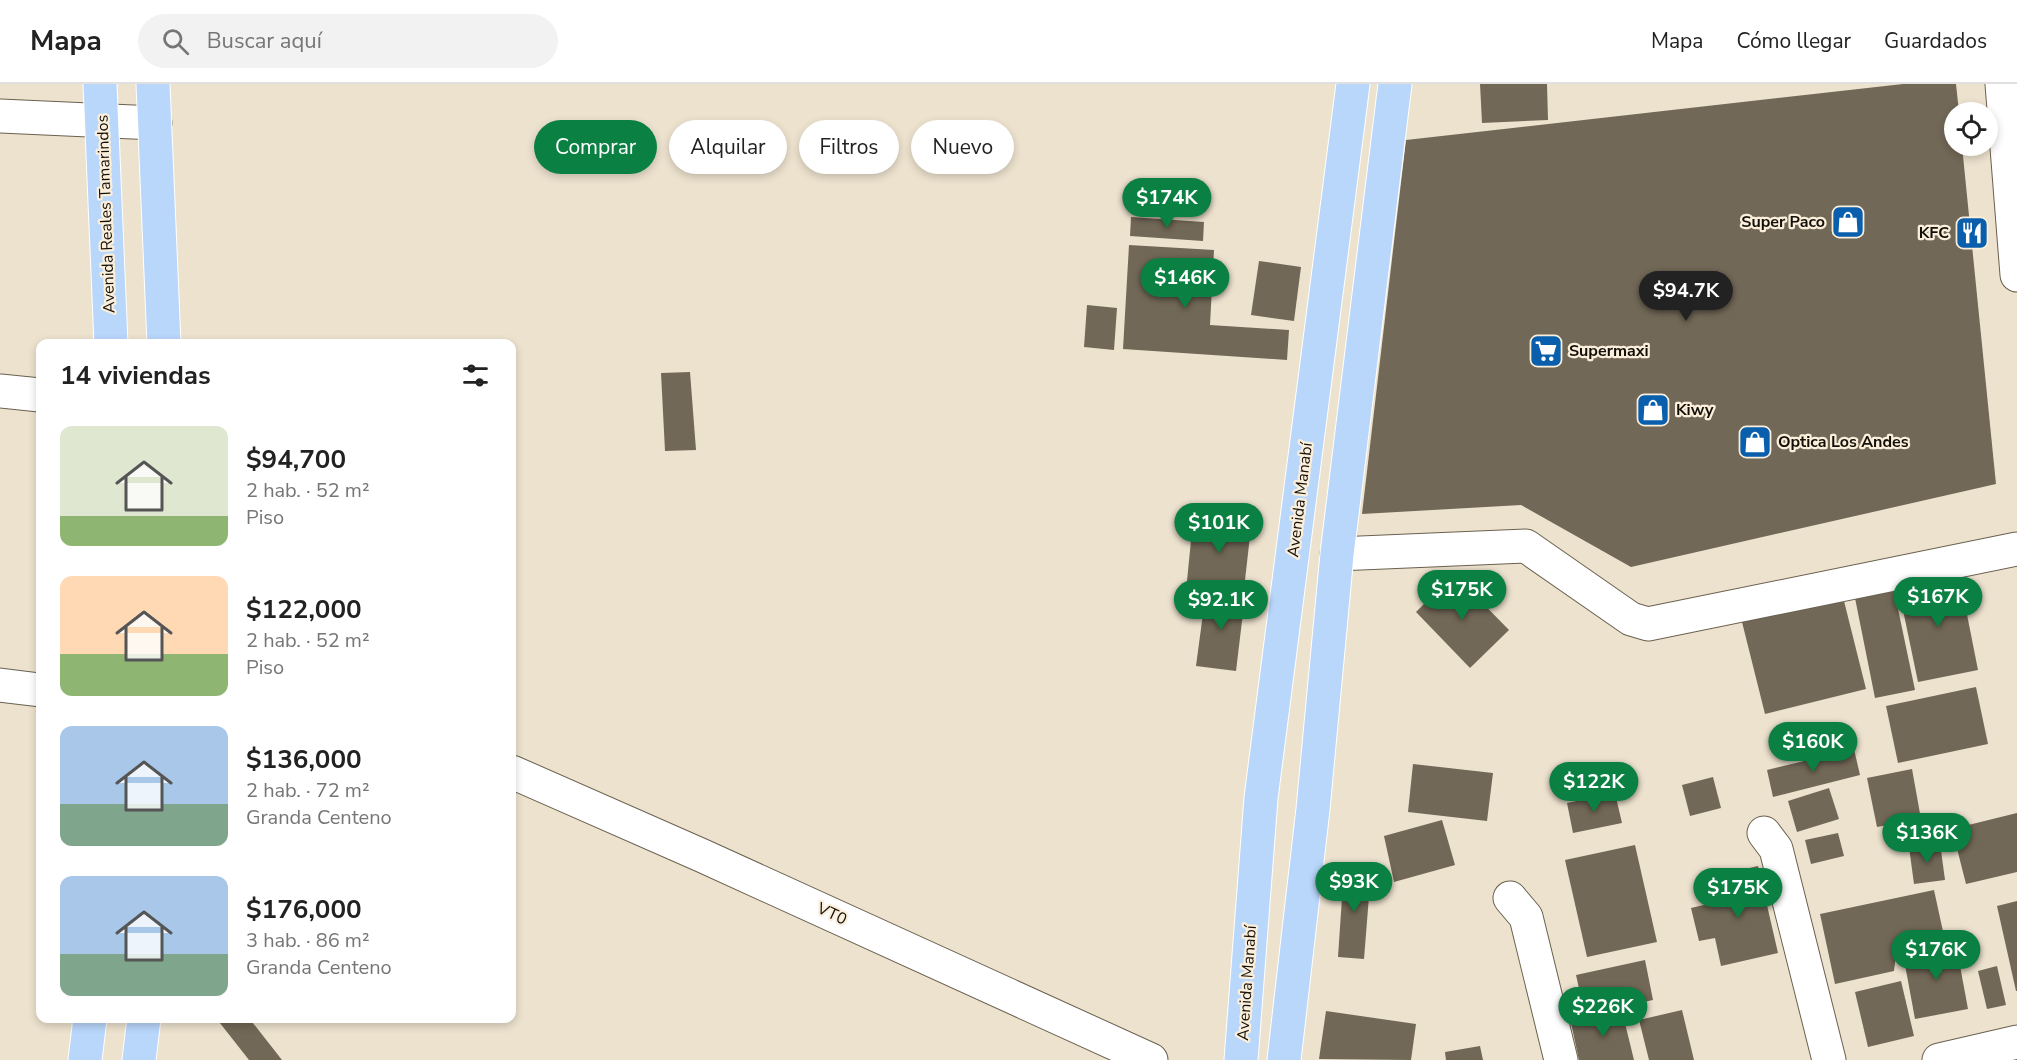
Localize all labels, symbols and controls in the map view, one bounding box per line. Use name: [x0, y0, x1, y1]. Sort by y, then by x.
search box: [138, 14, 558, 68]
text: Mapa: [30, 22, 102, 60]
icon: search: [159, 25, 192, 58]
text: Buscar aquí: [207, 26, 322, 56]
text: Mapa: [1651, 27, 1703, 55]
text: Cómo llegar: [1736, 27, 1851, 55]
text: Guardados: [1884, 27, 1987, 55]
map controls: [1944, 102, 1998, 156]
button: locate: [1944, 102, 1998, 156]
street label: Avenida Reales Tamarindos: [92, 114, 120, 314]
chip: Comprar: [534, 120, 657, 174]
chip: Alquilar: [669, 120, 787, 174]
chip: Filtros: [799, 120, 899, 174]
chip: Nuevo: [911, 120, 1014, 174]
pin: $174K: [1125, 178, 1209, 229]
text: $174K: [1136, 184, 1198, 211]
shop icon: Super Paco: [1830, 204, 1866, 240]
place label: Super Paco: [1741, 211, 1825, 233]
restaurant icon: KFC: [1954, 215, 1990, 251]
place label: KFC: [1919, 222, 1949, 244]
pin: $146K: [1143, 258, 1227, 309]
text: $146K: [1154, 264, 1216, 291]
pin: $94.7K: [1637, 271, 1735, 322]
text: $94.7K: [1653, 277, 1719, 304]
supermarket icon: Supermaxi: [1528, 333, 1564, 369]
place label: Supermaxi: [1569, 340, 1649, 362]
text: 14 viviendas: [60, 358, 211, 393]
icon: filters: [459, 359, 492, 392]
shop icon: Kiwy: [1635, 392, 1671, 428]
place label: Kiwy: [1676, 399, 1714, 421]
shop icon: Optica Los Andes: [1737, 424, 1773, 460]
place label: Optica Los Andes: [1778, 431, 1909, 453]
street label: Avenida Manabí: [1282, 440, 1318, 559]
text: $94,700: [246, 442, 346, 477]
icon: home: [108, 450, 180, 522]
text: 2 hab. · 52 m²: [246, 477, 370, 504]
pin: $101K: [1177, 503, 1261, 554]
text: Piso: [246, 504, 284, 531]
text: $101K: [1188, 509, 1250, 536]
pin: $175K: [1420, 570, 1504, 621]
text: $175K: [1431, 576, 1493, 603]
pin: $167K: [1896, 577, 1980, 628]
pin: $92.1K: [1172, 580, 1270, 631]
text: $167K: [1907, 583, 1969, 610]
text: $92.1K: [1188, 586, 1254, 613]
text: $122,000: [246, 592, 362, 627]
icon: home: [108, 600, 180, 672]
text: 2 hab. · 52 m²: [246, 627, 370, 654]
text: Piso: [246, 654, 284, 681]
pin: $160K: [1771, 722, 1855, 773]
text: $160K: [1782, 728, 1844, 755]
text: $136,000: [246, 742, 362, 777]
icon: home: [108, 750, 180, 822]
pin: $122K: [1552, 762, 1636, 813]
text: $122K: [1563, 768, 1625, 795]
text: 2 hab. · 72 m²: [246, 777, 370, 804]
text: Granda Centeno: [246, 804, 392, 831]
pin: $136K: [1885, 813, 1969, 864]
text: $136K: [1896, 819, 1958, 846]
pin: $93K: [1318, 862, 1390, 913]
text: $93K: [1329, 868, 1379, 895]
pin: $175K: [1696, 868, 1780, 919]
text: $175K: [1707, 874, 1769, 901]
text: $176,000: [246, 892, 362, 927]
street label: VT0: [813, 897, 850, 930]
icon: home: [108, 900, 180, 972]
street label: Avenida Manabí: [1232, 923, 1262, 1041]
text: 3 hab. · 86 m²: [246, 927, 370, 954]
pin: $176K: [1894, 930, 1978, 981]
text: $176K: [1905, 936, 1967, 963]
text: Granda Centeno: [246, 954, 392, 981]
pin: $226K: [1561, 987, 1645, 1038]
text: $226K: [1572, 993, 1634, 1020]

